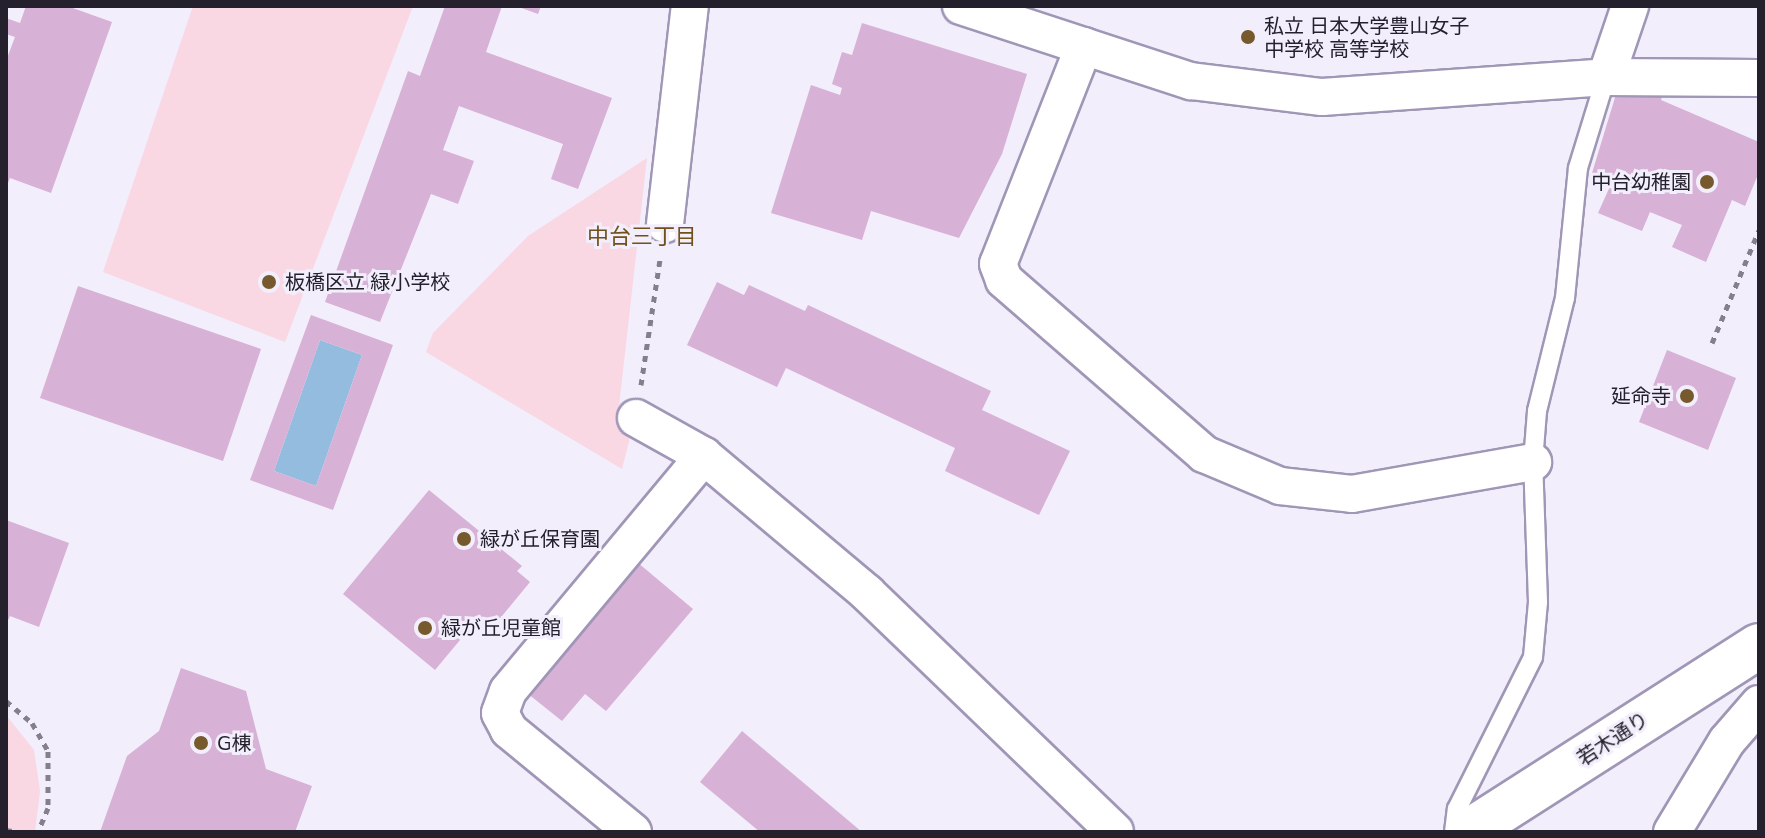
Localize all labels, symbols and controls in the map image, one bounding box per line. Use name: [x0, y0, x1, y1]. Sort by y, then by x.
place label: 私立 日本大学豊山女子 中学校 高等学校: [1264, 14, 1469, 61]
marker: 私立 日本大学豊山女子 中学校 高等学校: [1239, 28, 1257, 46]
place label: 中台幼稚園: [1591, 170, 1691, 194]
marker: 中台幼稚園: [1698, 173, 1716, 191]
district label: 中台三丁目: [587, 225, 697, 251]
place label: 板橋区立 緑小学校: [285, 270, 450, 294]
marker: 板橋区立 緑小学校: [260, 273, 278, 291]
place label: 延命寺: [1611, 384, 1671, 408]
marker: 延命寺: [1678, 387, 1696, 405]
place label: 緑が丘保育園: [480, 527, 600, 551]
marker: 緑が丘保育園: [455, 530, 473, 548]
place label: 緑が丘児童館: [441, 616, 561, 640]
marker: 緑が丘児童館: [416, 619, 434, 637]
street label: 若木通り: [1573, 707, 1653, 771]
place label: G棟: [217, 731, 252, 755]
marker: G棟: [192, 734, 210, 752]

